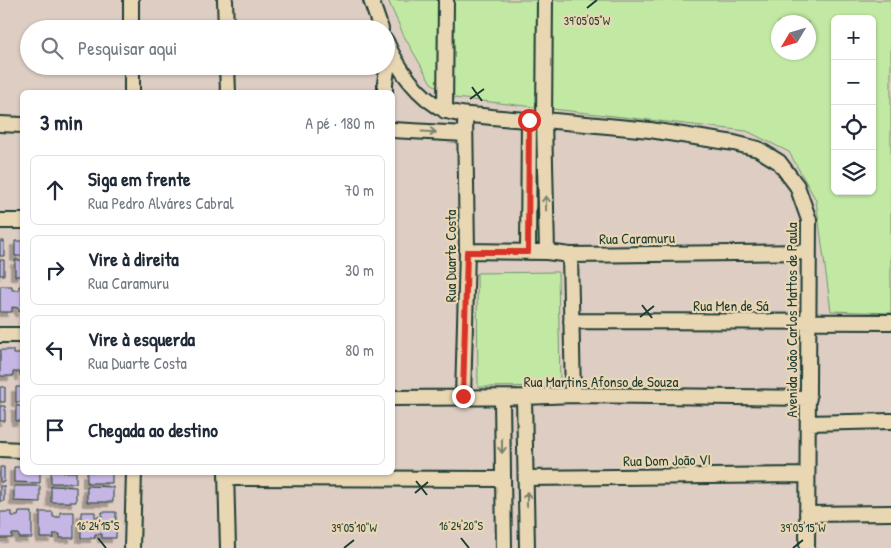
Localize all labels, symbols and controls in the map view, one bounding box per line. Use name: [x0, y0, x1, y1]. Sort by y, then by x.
text: 39°05'05"W: [564, 12, 611, 29]
north arrow: [771, 15, 816, 60]
map controls: [831, 15, 876, 195]
button: +: [831, 15, 876, 60]
search box: [20, 20, 395, 75]
icon: search: [38, 34, 66, 62]
text: Pesquisar aqui: [78, 35, 177, 61]
button: −: [831, 60, 876, 105]
button: locate: [831, 105, 876, 150]
text: 3 min: [40, 108, 83, 137]
route start: [518, 109, 541, 132]
text: A pé · 180 m: [305, 112, 375, 134]
one-way arrow: [420, 128, 436, 137]
button: layers: [831, 150, 876, 195]
text: Siga em frente: [88, 166, 191, 192]
icon: ahead: [41, 176, 69, 204]
text: 70 m: [344, 179, 374, 201]
text: Rua Pedro Alváres Cabral: [88, 192, 234, 214]
one-way arrow: [541, 196, 551, 212]
street label: Rua Duarte Costa: [440, 210, 461, 302]
street label: Avenida João Carlos Mattos de Paula: [781, 222, 802, 418]
street label: Rua Caramuru: [599, 227, 675, 249]
text: Vire à direita: [88, 246, 179, 272]
icon: right: [41, 256, 69, 284]
text: 30 m: [345, 259, 374, 281]
text: Rua Caramuru: [88, 272, 169, 294]
street label: Rua Men de Sá: [693, 295, 769, 316]
text: Vire à esquerda: [88, 326, 195, 352]
icon: left: [41, 336, 69, 364]
text: 80 m: [345, 339, 374, 361]
text: Rua Duarte Costa: [88, 352, 187, 374]
street label: Rua Martins Afonso de Souza: [524, 371, 678, 392]
route end: [452, 385, 475, 408]
icon: arrive: [41, 416, 69, 444]
text: Chegada ao destino: [88, 417, 218, 443]
one-way arrow: [497, 438, 507, 454]
street label: Rua Dom João VI: [623, 449, 711, 471]
one-way arrow: [522, 492, 532, 508]
text: 16°24'15"S: [77, 517, 120, 534]
text: 16°24'20"S: [439, 517, 484, 534]
text: 39°05'10"W: [331, 519, 377, 536]
text: 39°05'15"W: [780, 519, 826, 536]

